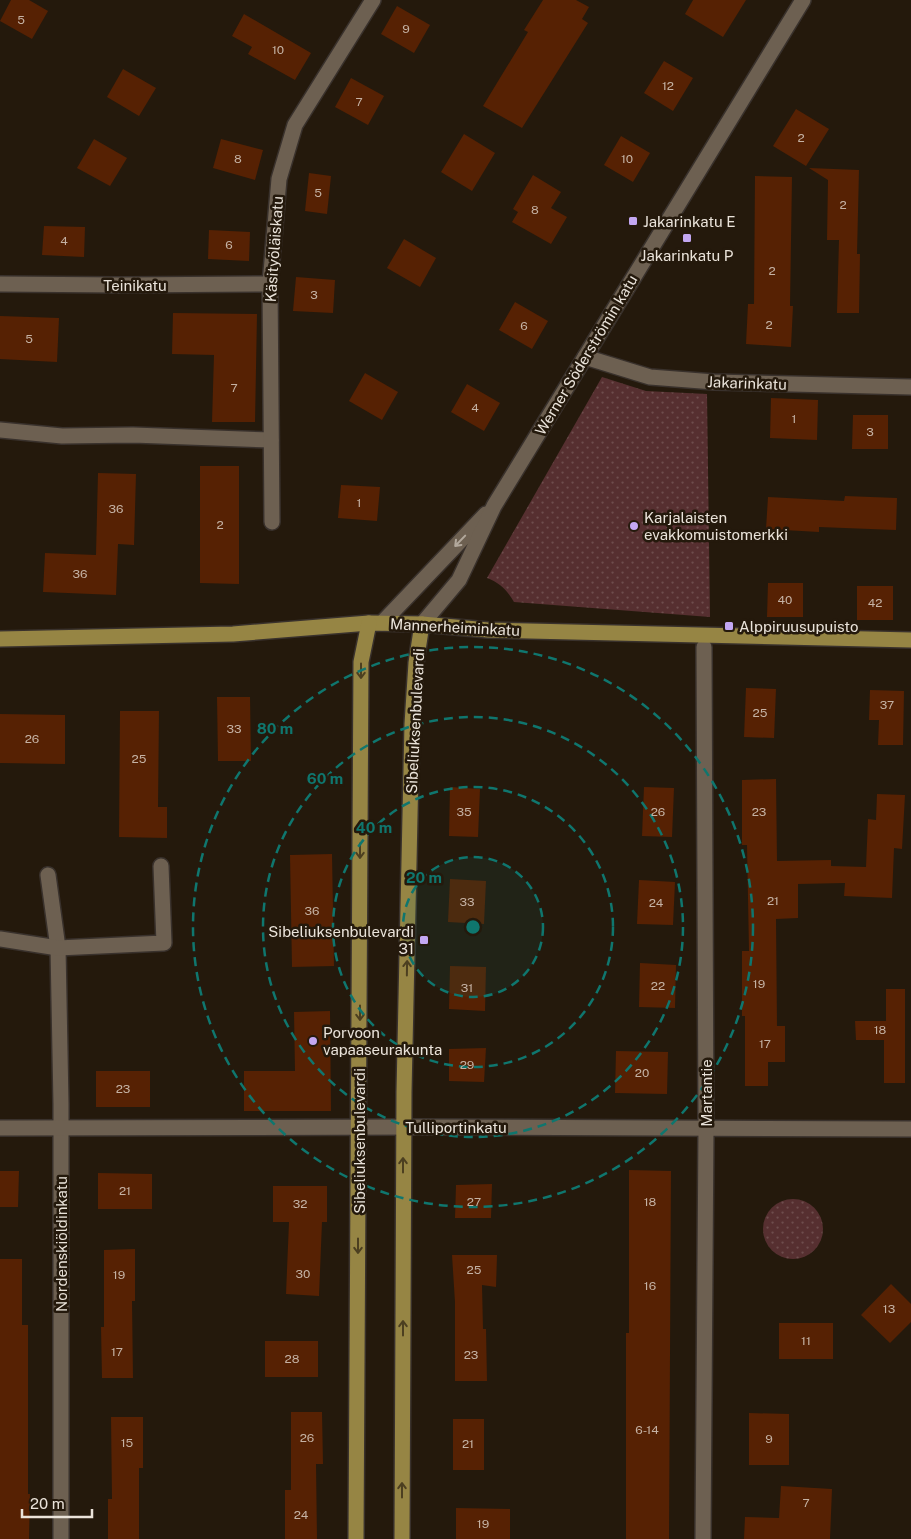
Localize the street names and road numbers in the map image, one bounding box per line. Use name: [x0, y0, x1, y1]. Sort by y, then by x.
street label: Käsityöläiskatu: [262, 195, 286, 303]
street label: Werner Söderströmin katu: [531, 272, 641, 438]
street label: Teinikatu: [103, 277, 167, 294]
street label: Jakarinkatu: [707, 373, 787, 393]
street label: Mannerheiminkatu: [390, 615, 520, 639]
street label: Sibeliuksenbulevardi: [403, 648, 427, 794]
street label: Martantie: [698, 1059, 715, 1127]
street label: Sibeliuksenbulevardi: [351, 1068, 368, 1214]
street label: Tulliportinkatu: [405, 1119, 507, 1136]
street label: Nordenskiöldinkatu: [53, 1176, 70, 1312]

